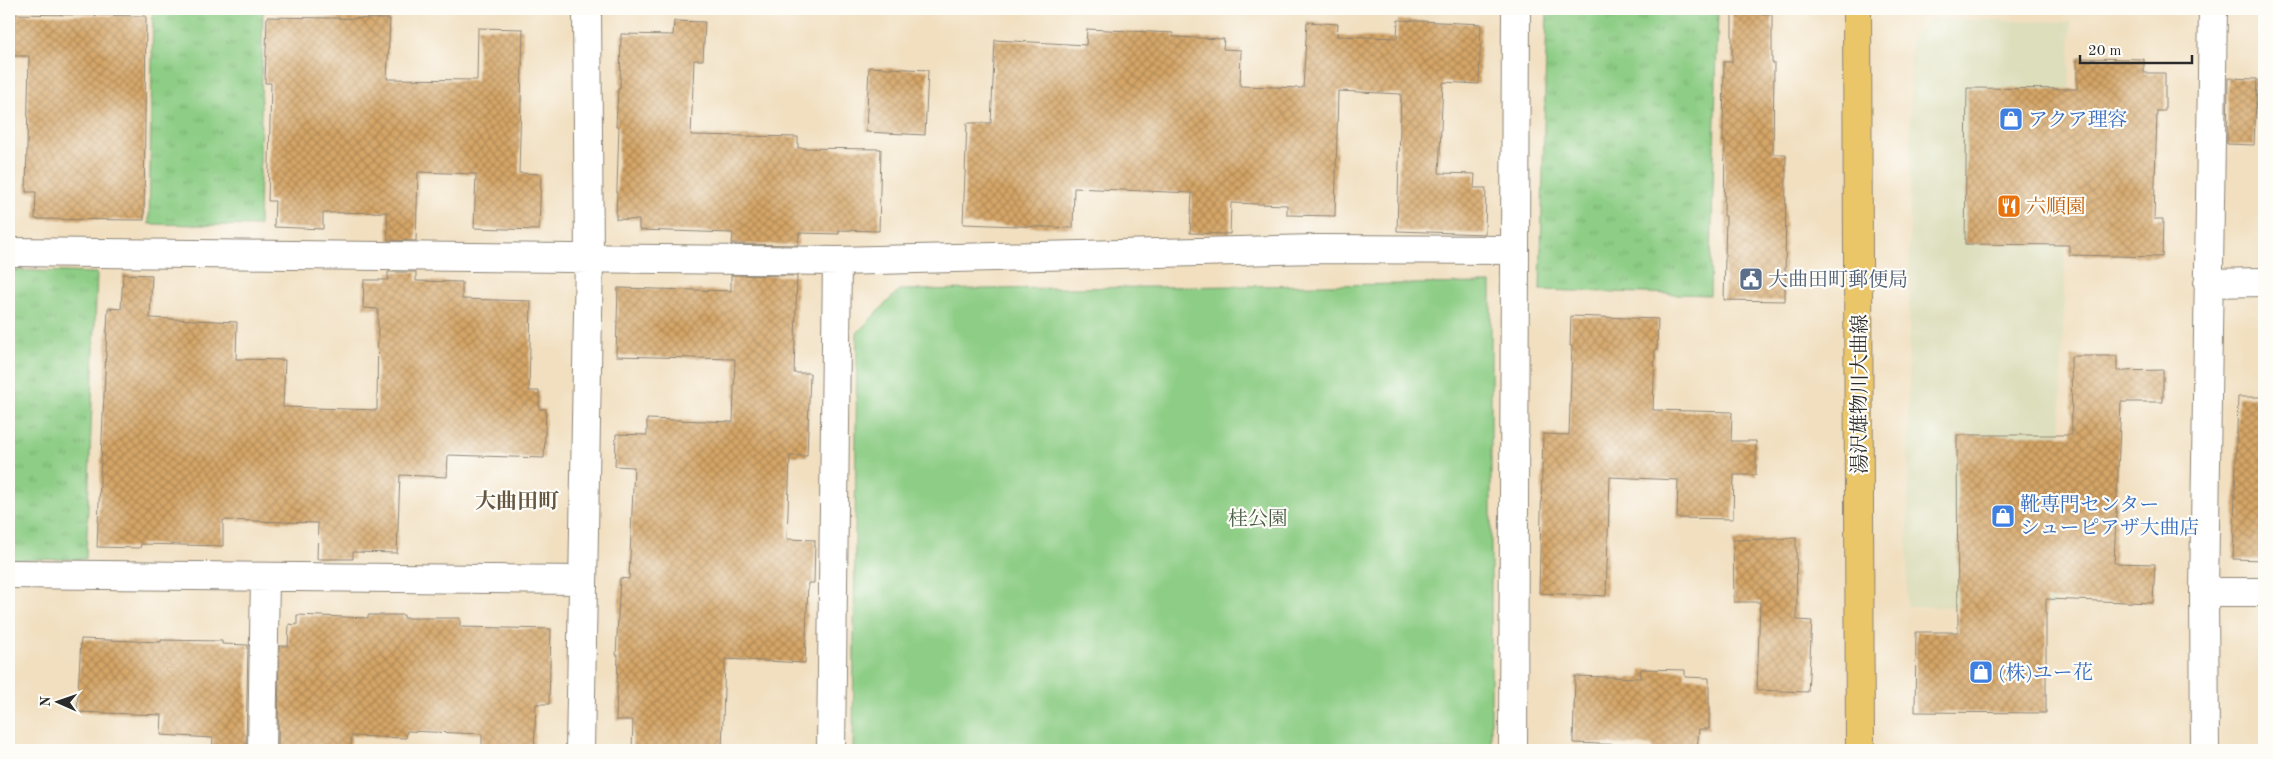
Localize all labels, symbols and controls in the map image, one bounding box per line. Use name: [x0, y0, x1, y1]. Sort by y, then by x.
scale bar: [2080, 32, 2193, 64]
text: 20 m: [2088, 44, 2122, 59]
shop icon: アクア理容: [1998, 106, 2024, 132]
place label: アクア理容: [2028, 109, 2127, 131]
restaurant icon: 六順園: [1996, 193, 2022, 219]
place label: 六順園: [2026, 196, 2086, 218]
public building icon: 大曲田町郵便局: [1738, 266, 1764, 292]
place label: 大曲田町郵便局: [1768, 269, 1908, 291]
street label: 湯沢雄物川大曲線: [1849, 314, 1871, 474]
district label: 大曲田町: [475, 490, 559, 513]
place label: 靴専門センター シューピアザ大曲店: [2020, 494, 2200, 539]
shop icon: 靴専門センター シューピアザ大曲店: [1990, 503, 2016, 529]
park label: 桂公園: [1228, 508, 1288, 530]
shop icon: (株)ユー花: [1968, 659, 1994, 685]
place label: (株)ユー花: [1998, 662, 2093, 684]
north arrow: [32, 676, 82, 726]
text: N: [39, 696, 53, 707]

